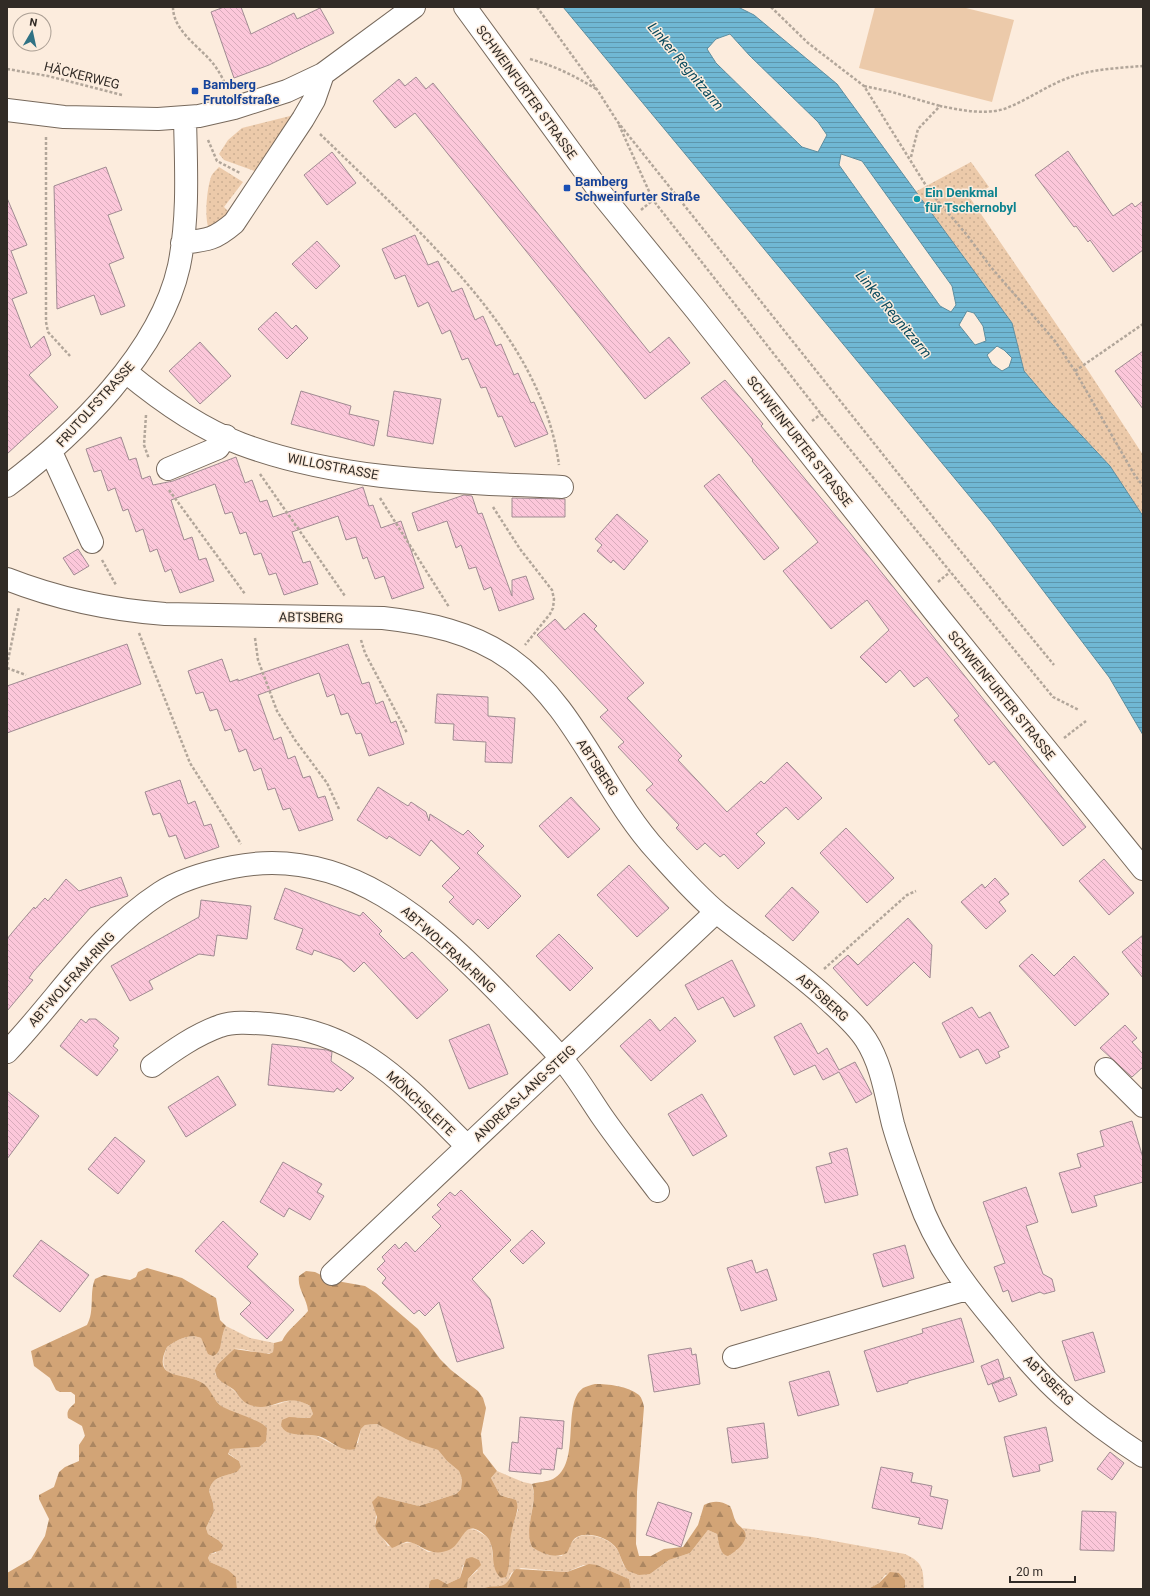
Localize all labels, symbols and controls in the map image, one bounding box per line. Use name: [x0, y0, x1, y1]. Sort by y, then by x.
north arrow: [12, 12, 52, 52]
text: N: [29, 16, 39, 30]
water label: Linker Regnitzarm: [645, 19, 727, 113]
street label: SCHWEINFURTER STRASSE: [473, 23, 580, 162]
street label: HÄCKERWEG: [42, 59, 121, 92]
place label: Bamberg Frutolfstraße: [203, 77, 280, 107]
marker: Bamberg Frutolfstraße: [190, 86, 200, 96]
place label: Bamberg Schweinfurter Straße: [575, 174, 700, 204]
marker: Bamberg Schweinfurter Straße: [562, 183, 572, 193]
place label: Ein Denkmal für Tschernobyl: [925, 185, 1016, 215]
marker: Ein Denkmal für Tschernobyl: [912, 194, 922, 204]
water label: Linker Regnitzarm: [853, 267, 935, 361]
street label: FRUTOLFSTRASSE: [53, 359, 137, 450]
street label: SCHWEINFURTER STRASSE: [744, 373, 855, 510]
street label: WILLOSTRASSE: [286, 450, 380, 483]
street label: ABTSBERG: [279, 609, 343, 626]
street label: SCHWEINFURTER STRASSE: [945, 628, 1058, 763]
street label: ABTSBERG: [574, 736, 621, 798]
street label: ABT-WOLFRAM-RING: [398, 903, 499, 996]
street label: ABT-WOLFRAM-RING: [25, 929, 118, 1030]
street label: ABTSBERG: [794, 970, 852, 1024]
street label: ANDREAS-LANG-STEIG: [470, 1042, 578, 1145]
street label: MÖNCHSLEITE: [383, 1068, 458, 1139]
street label: ABTSBERG: [1021, 1352, 1077, 1408]
scale bar: [1010, 1558, 1075, 1584]
text: 20 m: [1016, 1565, 1043, 1579]

